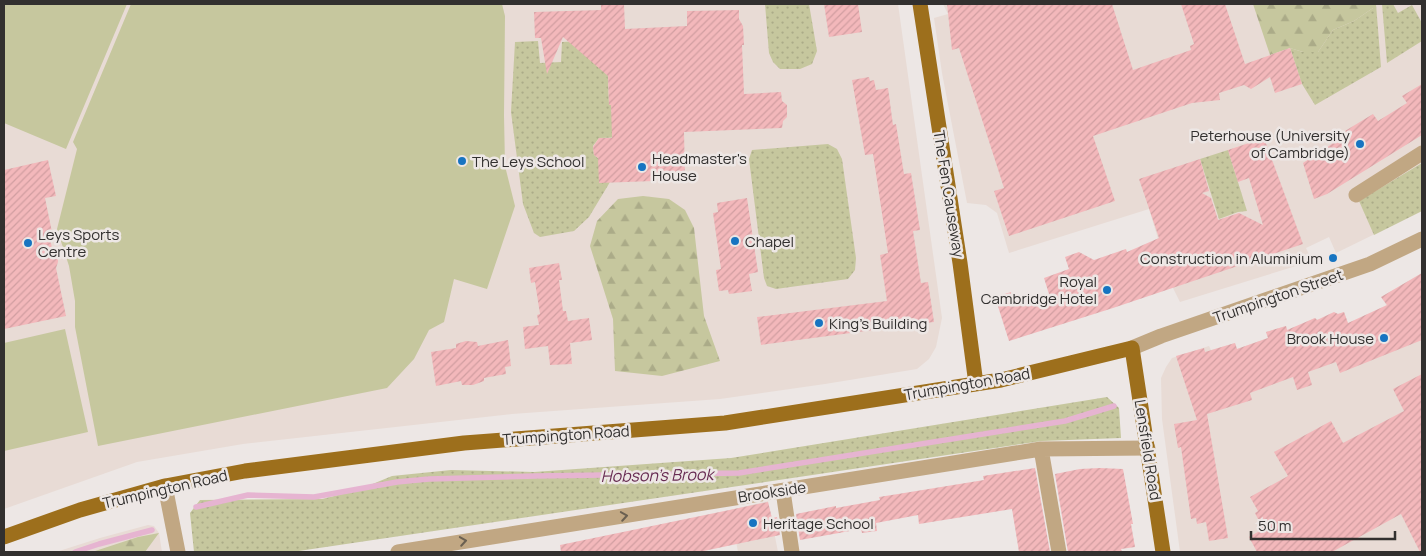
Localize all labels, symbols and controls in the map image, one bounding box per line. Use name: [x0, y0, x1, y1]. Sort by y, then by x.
place label: Peterhouse (University of Cambridge): [1190, 125, 1350, 163]
street label: The Fen Causeway: [929, 129, 969, 259]
marker: Peterhouse (University of Cambridge): [1354, 138, 1366, 150]
place label: Headmaster's House: [652, 148, 747, 186]
place label: The Leys School: [472, 151, 584, 172]
marker: The Leys School: [456, 155, 468, 167]
marker: Headmaster's House: [636, 161, 648, 173]
place label: Leys Sports Centre: [38, 224, 119, 262]
place label: Chapel: [745, 231, 794, 252]
marker: Chapel: [729, 235, 741, 247]
marker: Leys Sports Centre: [22, 237, 34, 249]
place label: Construction in Aluminium: [1140, 248, 1323, 269]
marker: Construction in Aluminium: [1327, 252, 1339, 264]
street label: Trumpington Street: [1210, 264, 1346, 328]
place label: Royal Cambridge Hotel: [981, 271, 1097, 309]
marker: Royal Cambridge Hotel: [1101, 284, 1113, 296]
place label: King's Building: [829, 313, 927, 334]
marker: King's Building: [813, 317, 825, 329]
place label: Brook House: [1287, 328, 1374, 349]
marker: Brook House: [1378, 332, 1390, 344]
street label: Trumpington Road: [902, 363, 1032, 405]
street label: Lensfield Road: [1130, 398, 1166, 502]
street label: Trumpington Road: [502, 420, 630, 450]
water label: Hobson's Brook: [600, 463, 716, 487]
street label: Trumpington Road: [101, 464, 229, 514]
street label: Brookside: [737, 476, 808, 508]
scale bar: [1251, 508, 1395, 540]
one-way arrow: [620, 511, 628, 522]
place label: Heritage School: [763, 513, 874, 534]
text: 50 m: [1258, 515, 1292, 536]
marker: Heritage School: [747, 517, 759, 529]
one-way arrow: [459, 537, 467, 547]

